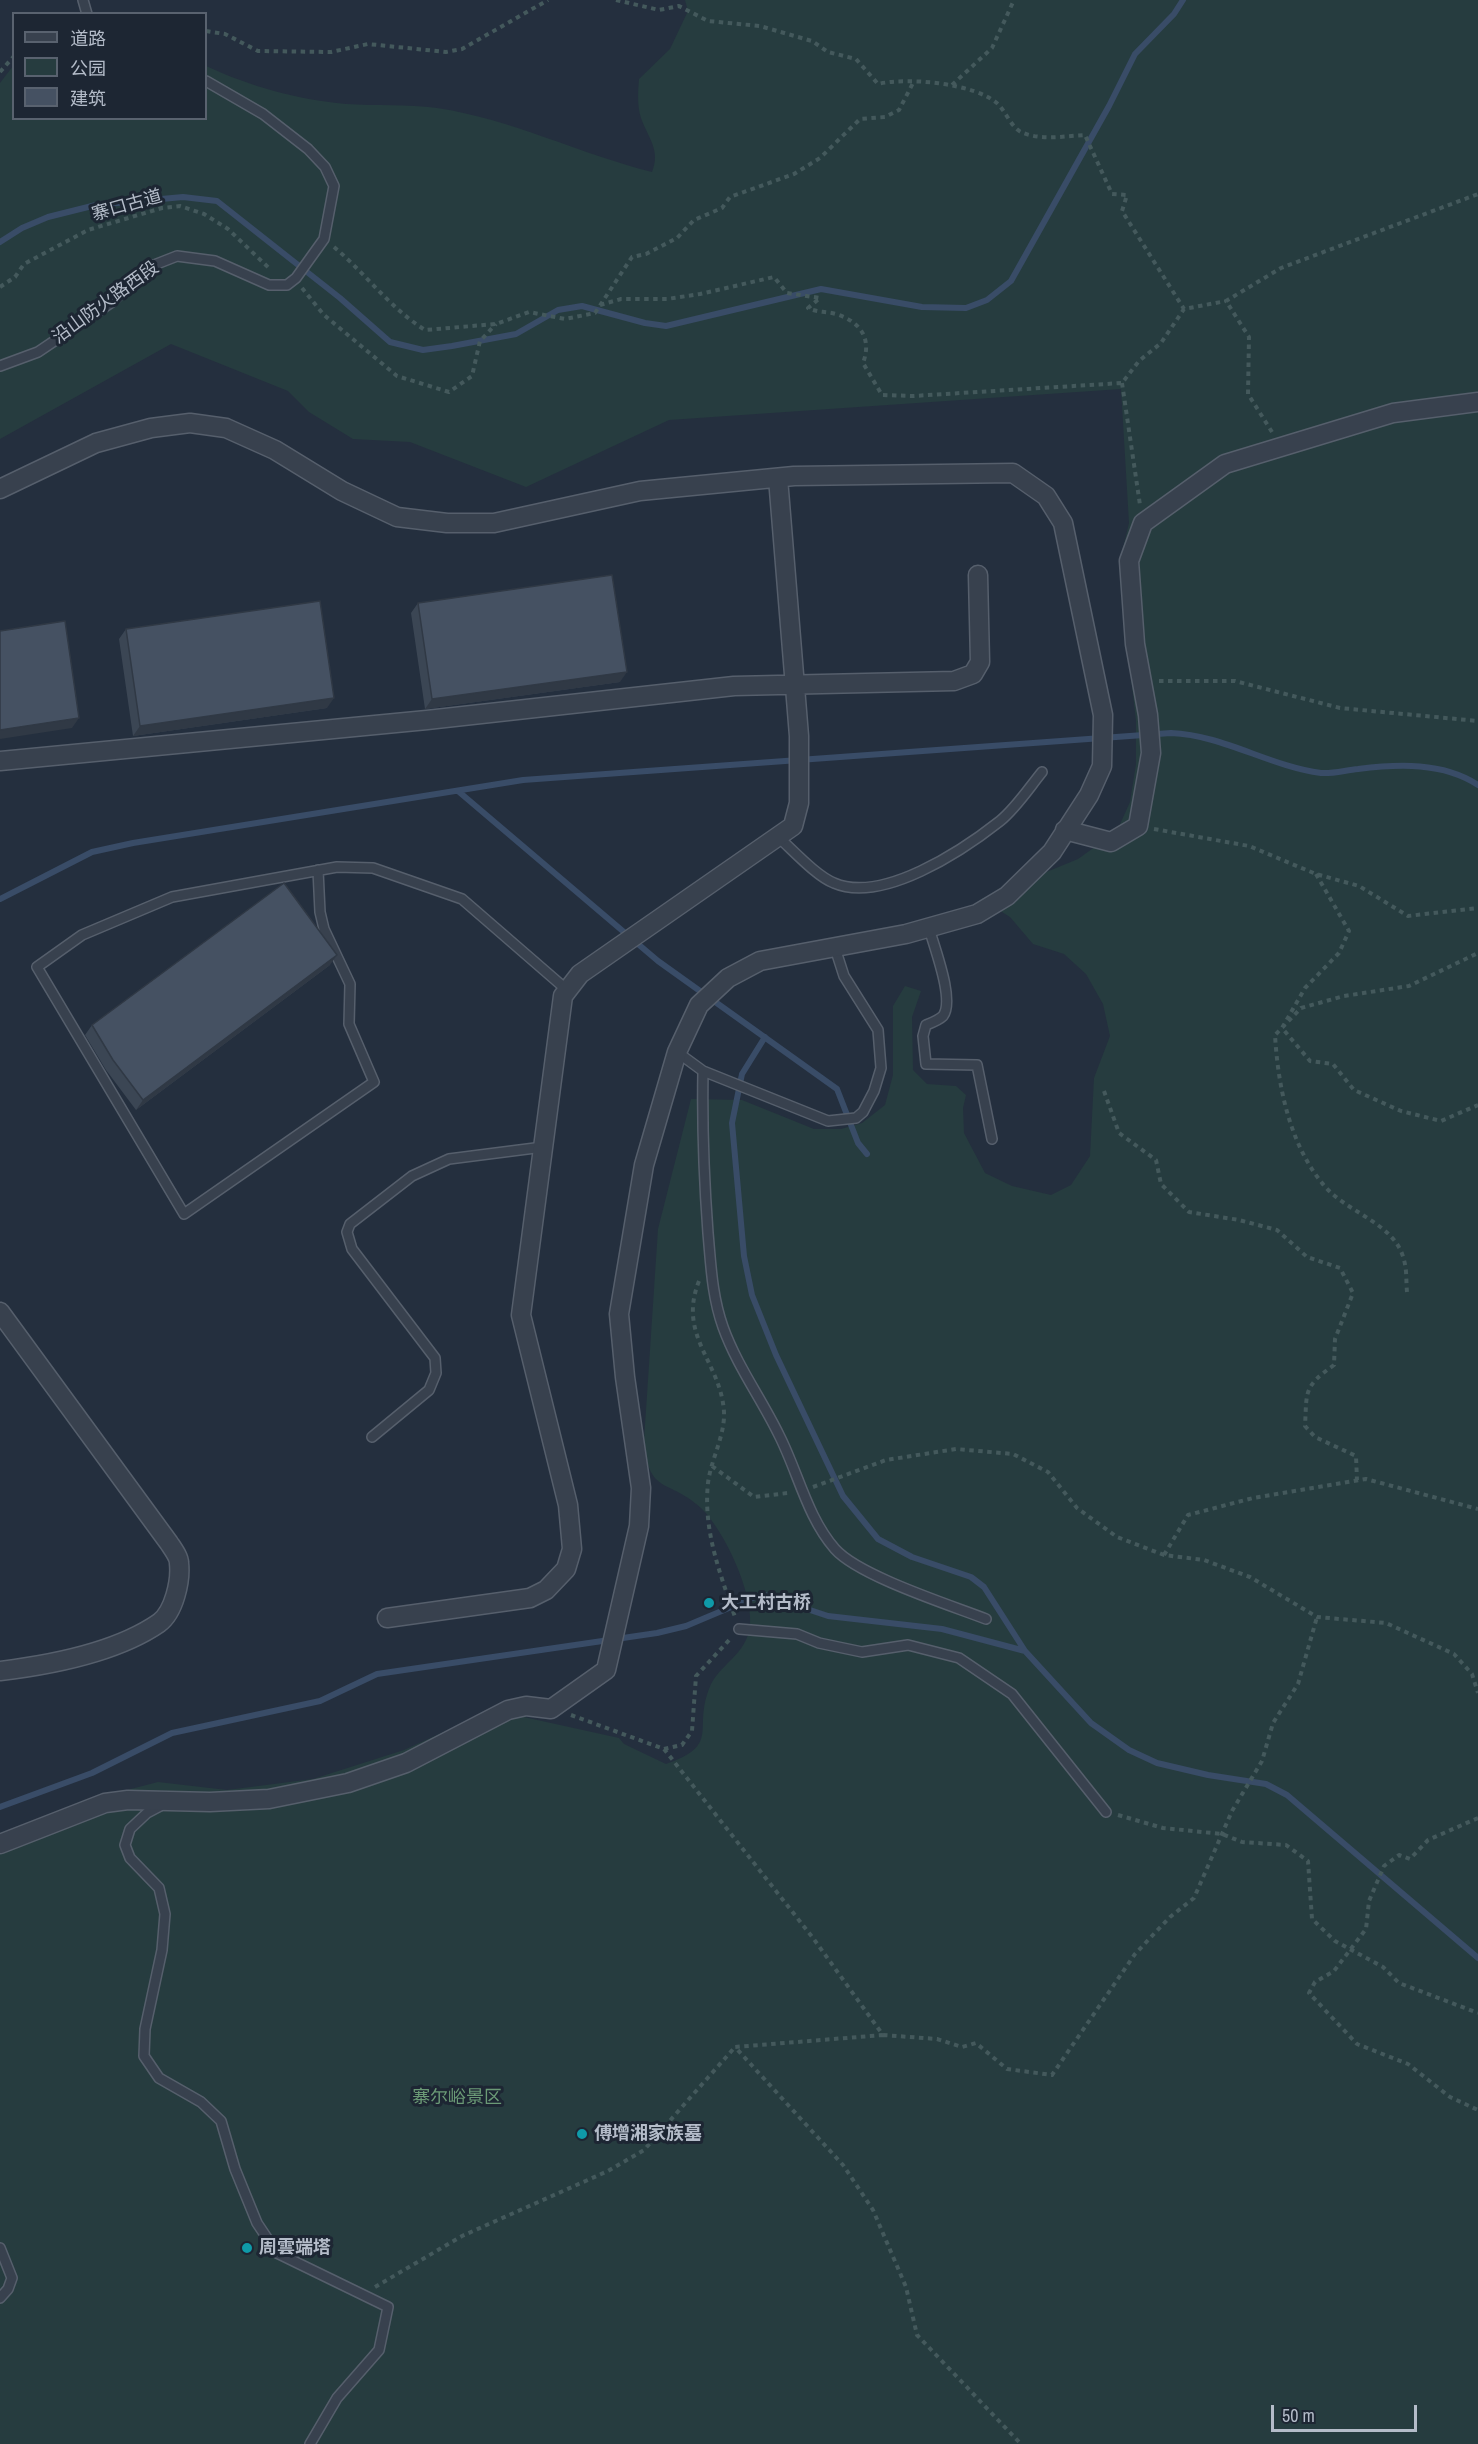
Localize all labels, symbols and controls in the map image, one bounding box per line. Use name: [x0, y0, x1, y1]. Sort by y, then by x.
legend: [12, 12, 207, 120]
text: 道路: [70, 26, 106, 51]
text: 公园: [70, 56, 106, 81]
text: 建筑: [70, 86, 106, 111]
street label: 寨口古道: [89, 186, 165, 226]
street label: 沿山防火路西段: [49, 257, 163, 349]
place label: 大工村古桥: [721, 1592, 811, 1614]
marker: 大工村古桥: [702, 1596, 716, 1610]
park label: 寨尔峪景区: [412, 2087, 502, 2109]
place label: 傅增湘家族墓: [594, 2123, 702, 2145]
marker: 傅增湘家族墓: [575, 2127, 589, 2141]
place label: 周雲端塔: [259, 2237, 331, 2259]
marker: 周雲端塔: [240, 2241, 254, 2255]
scale bar: [1274, 2393, 1420, 2431]
text: 50 m: [1282, 2403, 1315, 2428]

